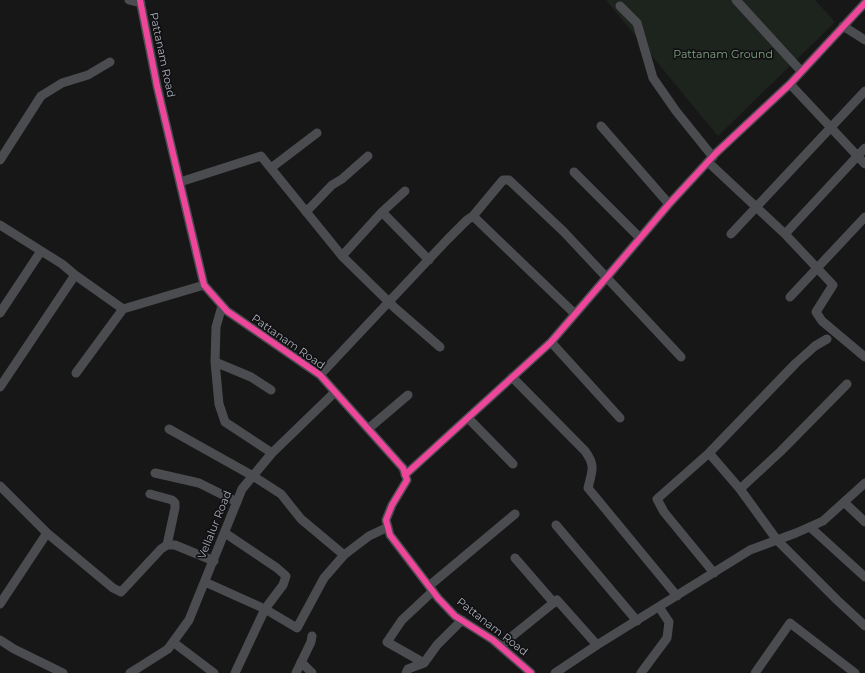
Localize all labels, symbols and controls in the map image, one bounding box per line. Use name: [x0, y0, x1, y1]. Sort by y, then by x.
street label: Pattanam Road: [147, 11, 177, 99]
park label: Pattanam Ground: [673, 48, 773, 62]
street label: Pattanam Road: [249, 312, 327, 372]
street label: Vellalur Road: [195, 489, 235, 561]
street label: Pattanam Road: [454, 595, 530, 659]

